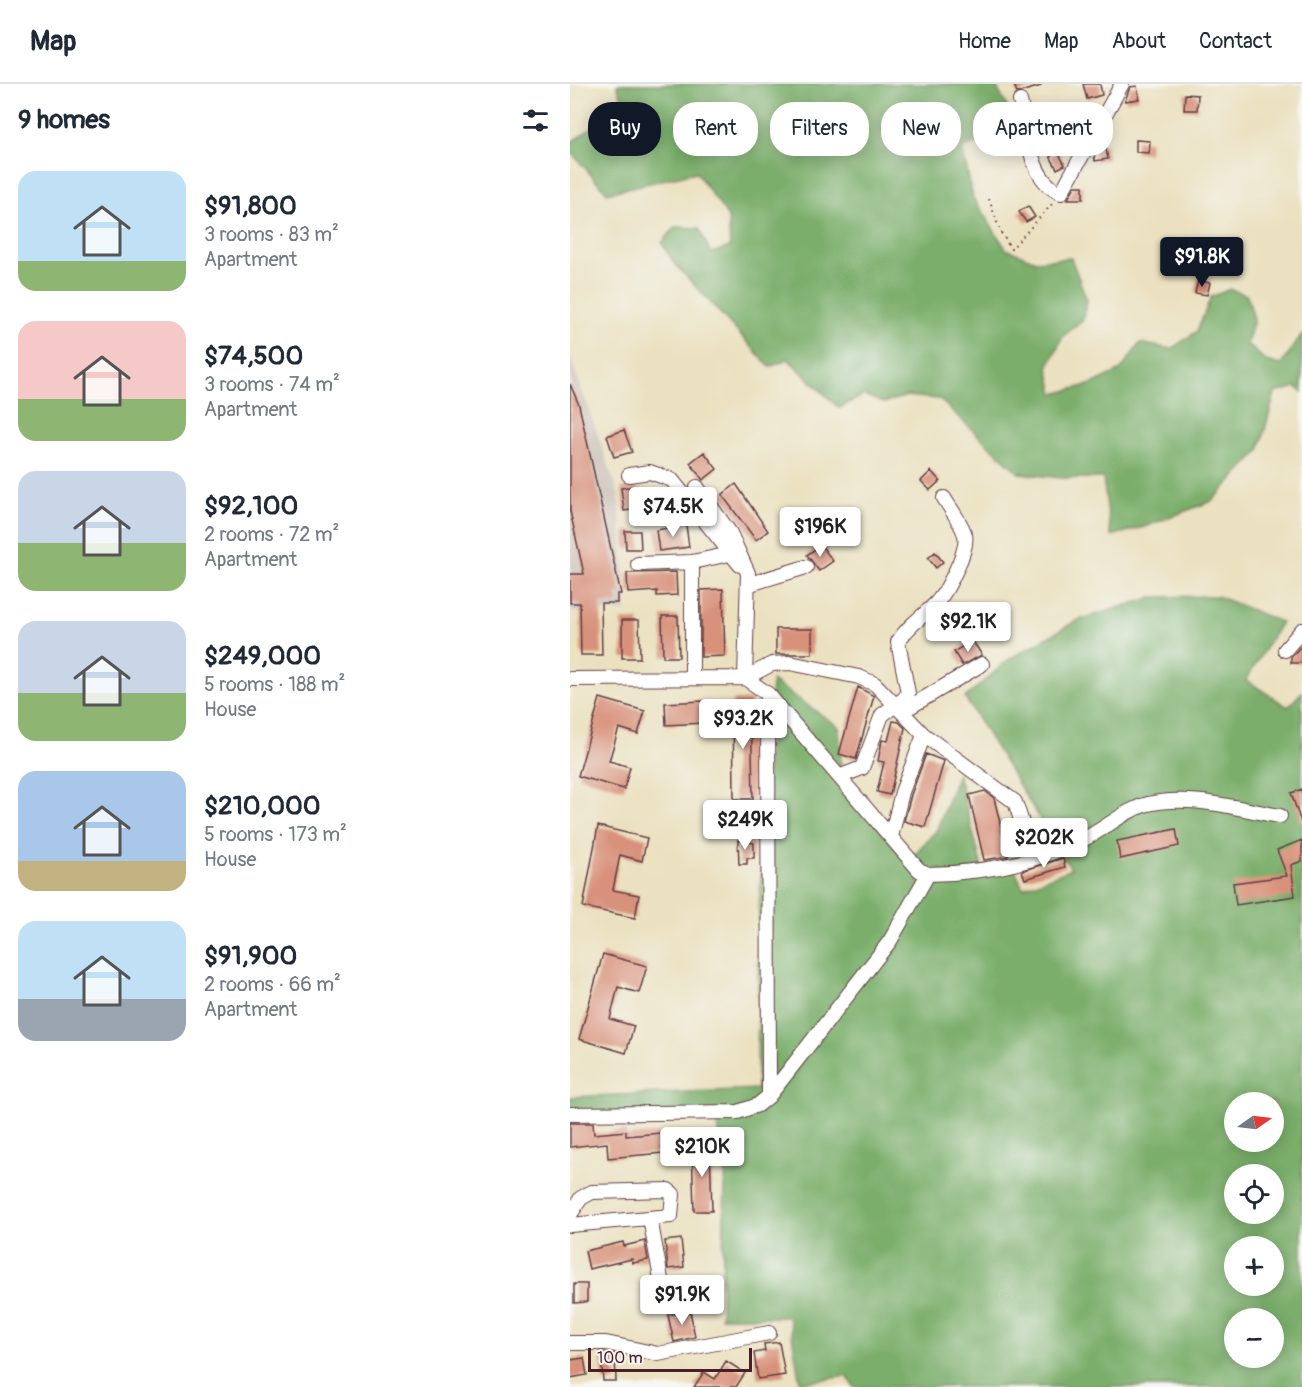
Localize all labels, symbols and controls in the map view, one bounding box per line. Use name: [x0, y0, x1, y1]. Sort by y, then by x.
text: Map: [30, 24, 76, 59]
text: Home: [958, 28, 1011, 55]
text: Map: [1044, 28, 1079, 55]
text: About: [1112, 28, 1166, 55]
text: Contact: [1199, 28, 1272, 55]
chip: Buy: [588, 102, 661, 156]
chip: Rent: [673, 102, 758, 156]
chip: Filters: [770, 102, 869, 156]
chip: New: [881, 102, 961, 156]
chip: Apartment: [973, 102, 1113, 156]
text: 9 homes: [18, 104, 110, 136]
icon: filters: [519, 104, 552, 137]
text: $91,800: [204, 190, 297, 222]
icon: home: [66, 195, 138, 267]
text: 3 rooms · 83 m²: [204, 222, 339, 247]
pin: $91.8K: [1153, 237, 1251, 288]
text: $91.8K: [1174, 244, 1230, 269]
text: Apartment: [204, 247, 297, 272]
text: $74,500: [204, 340, 303, 372]
icon: home: [66, 345, 138, 417]
text: 3 rooms · 74 m²: [204, 372, 340, 397]
text: Apartment: [204, 397, 297, 422]
pin: $74.5K: [624, 487, 722, 538]
text: $92,100: [204, 490, 298, 522]
text: $74.5K: [643, 494, 703, 519]
icon: home: [66, 495, 138, 567]
pin: $196K: [778, 507, 862, 558]
text: $196K: [794, 514, 846, 539]
text: 2 rooms · 72 m²: [204, 522, 339, 547]
text: Apartment: [204, 547, 297, 572]
pin: $92.1K: [919, 602, 1017, 653]
text: $92.1K: [940, 609, 996, 634]
text: $249,000: [204, 640, 321, 672]
icon: home: [66, 645, 138, 717]
text: 5 rooms · 188 m²: [204, 672, 345, 697]
text: House: [204, 697, 256, 722]
pin: $93.2K: [694, 699, 792, 750]
text: $93.2K: [713, 706, 773, 731]
text: $210,000: [204, 790, 320, 822]
icon: home: [66, 795, 138, 867]
pin: $249K: [703, 800, 787, 851]
text: $249K: [717, 807, 773, 832]
pin: $202K: [1002, 818, 1086, 869]
text: 5 rooms · 173 m²: [204, 822, 347, 847]
text: $202K: [1015, 825, 1073, 850]
text: House: [204, 847, 256, 872]
text: $91,900: [204, 940, 297, 972]
icon: home: [66, 945, 138, 1017]
text: 2 rooms · 66 m²: [204, 972, 341, 997]
text: Apartment: [204, 997, 297, 1022]
north arrow: [1224, 1092, 1284, 1152]
map controls: [1224, 1092, 1284, 1368]
pin: $210K: [660, 1127, 744, 1178]
text: $210K: [674, 1134, 730, 1159]
button: locate: [1224, 1164, 1284, 1224]
button: +: [1224, 1236, 1284, 1296]
pin: $91.9K: [633, 1275, 731, 1326]
text: $91.9K: [654, 1282, 710, 1307]
button: −: [1224, 1308, 1284, 1368]
scale bar: [588, 1345, 752, 1372]
text: 100 m: [597, 1348, 643, 1368]

